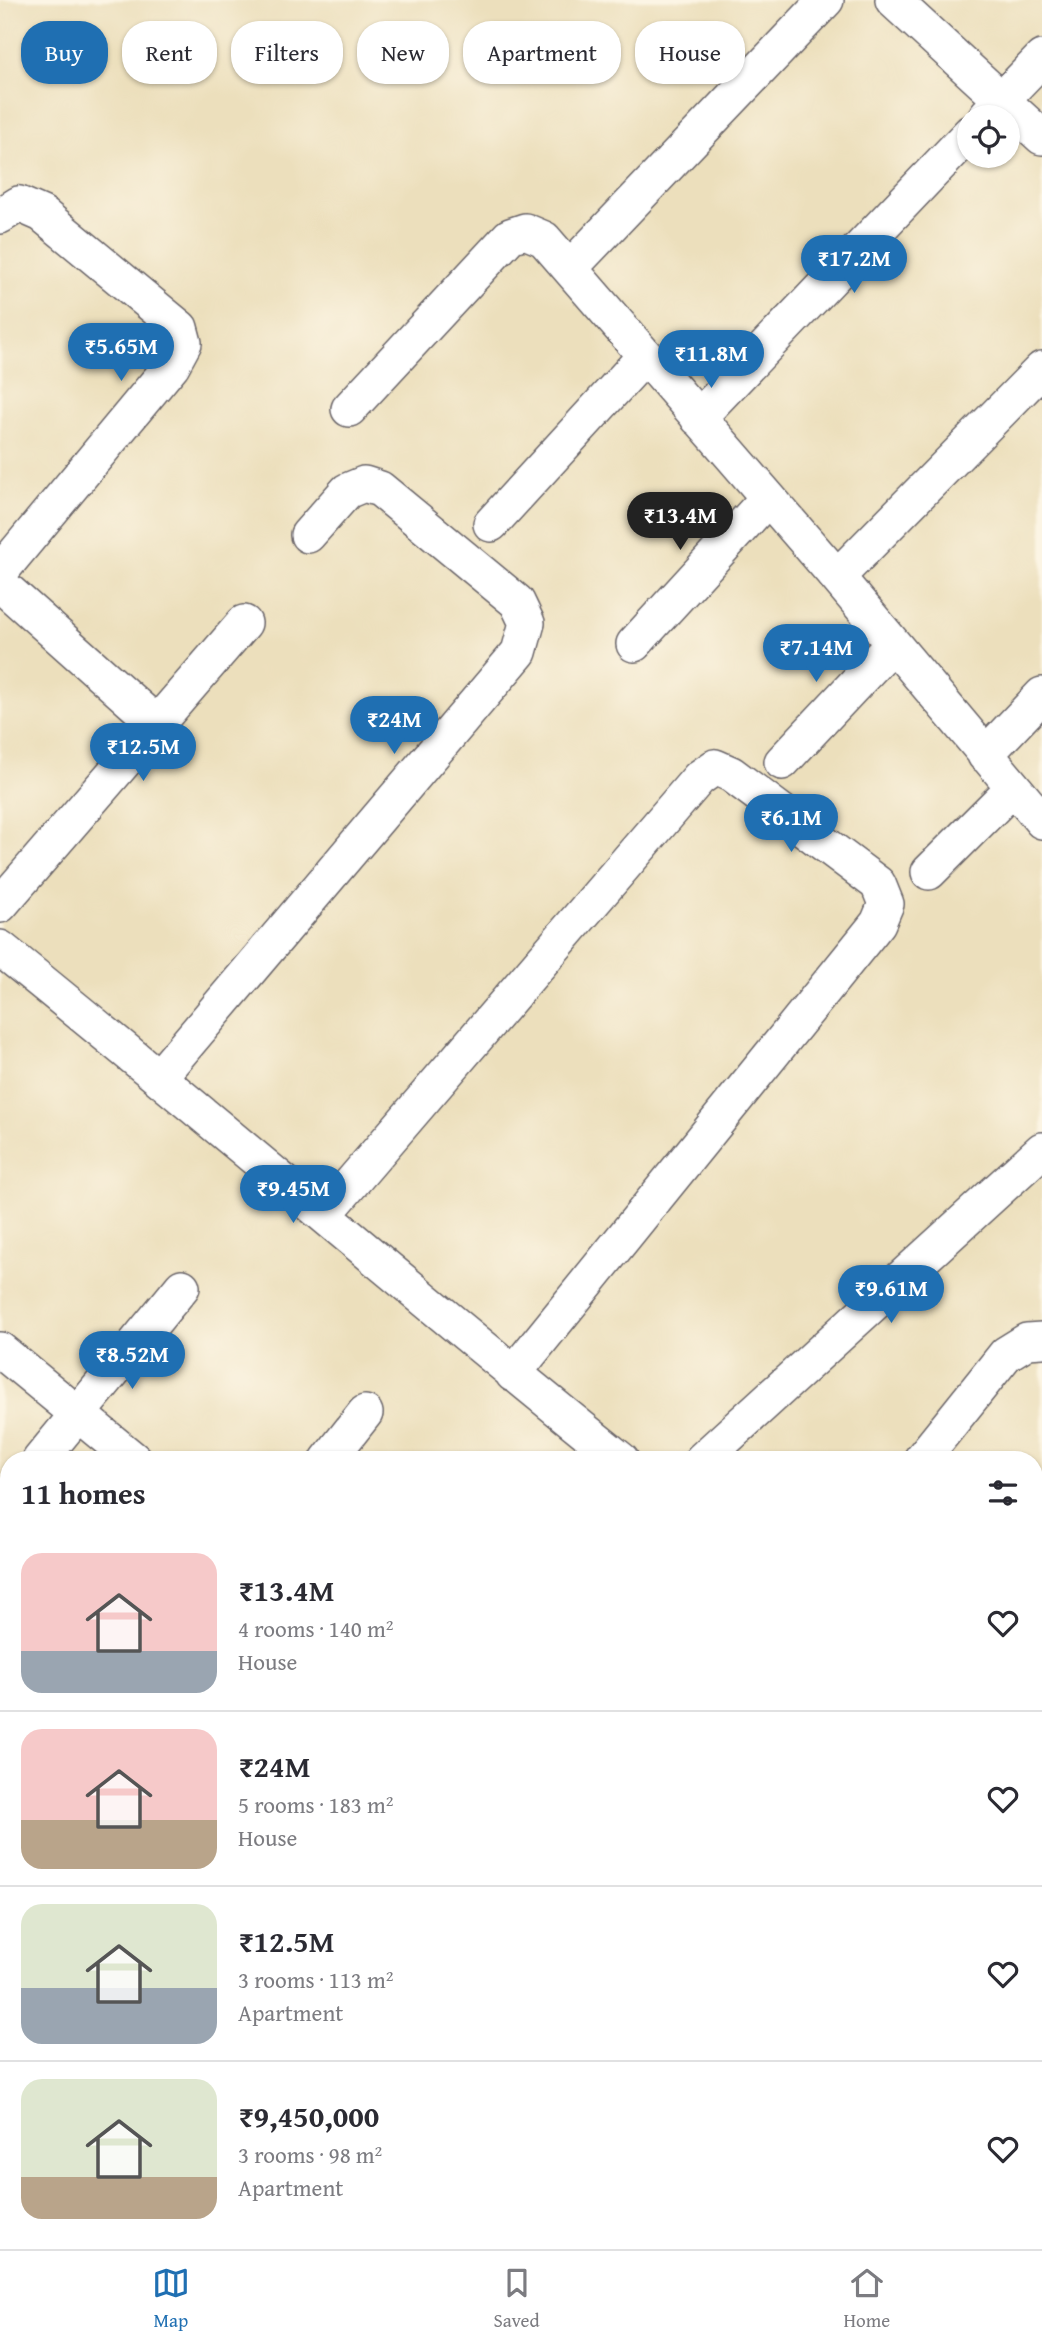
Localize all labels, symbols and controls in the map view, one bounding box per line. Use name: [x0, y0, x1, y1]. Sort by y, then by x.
chip: Buy: [21, 21, 108, 84]
chip: Rent: [122, 21, 217, 84]
chip: Filters: [231, 21, 343, 84]
chip: New: [357, 21, 449, 84]
chip: Apartment: [463, 21, 621, 84]
chip: House: [635, 21, 745, 84]
map controls: [957, 105, 1020, 168]
button: locate: [957, 105, 1020, 168]
pin: ₹17.2M: [797, 236, 911, 295]
text: ₹17.2M: [817, 241, 891, 274]
pin: ₹5.65M: [64, 324, 178, 383]
text: ₹5.65M: [84, 329, 158, 362]
pin: ₹11.8M: [654, 330, 768, 390]
text: ₹11.8M: [674, 336, 748, 369]
pin: ₹13.4M: [623, 492, 737, 552]
text: ₹13.4M: [643, 498, 717, 531]
pin: ₹7.14M: [759, 624, 873, 684]
text: ₹7.14M: [779, 630, 853, 663]
pin: ₹24M: [353, 696, 435, 756]
text: ₹24M: [366, 702, 422, 735]
pin: ₹12.5M: [86, 724, 200, 783]
text: ₹12.5M: [106, 729, 180, 762]
pin: ₹6.1M: [742, 794, 840, 854]
text: ₹6.1M: [760, 800, 822, 833]
pin: ₹9.45M: [236, 1166, 350, 1225]
text: ₹9.45M: [256, 1171, 330, 1204]
pin: ₹9.61M: [834, 1266, 948, 1325]
text: ₹9.61M: [854, 1271, 928, 1304]
pin: ₹8.52M: [75, 1332, 189, 1391]
text: ₹8.52M: [95, 1337, 169, 1370]
text: 11 homes: [21, 1471, 146, 1515]
icon: filters: [984, 1474, 1022, 1512]
text: ₹13.4M: [238, 1568, 334, 1612]
icon: home: [77, 1581, 161, 1665]
icon: heart: [984, 1604, 1022, 1642]
text: 4 rooms · 140 m²: [238, 1612, 393, 1645]
text: House: [238, 1645, 297, 1678]
text: ₹24M: [238, 1744, 310, 1788]
icon: home: [77, 1757, 161, 1841]
icon: heart: [984, 1780, 1022, 1818]
text: 5 rooms · 183 m²: [238, 1788, 393, 1821]
text: House: [238, 1821, 297, 1854]
text: ₹12.5M: [238, 1919, 334, 1963]
icon: home: [77, 1932, 161, 2016]
icon: heart: [984, 1955, 1022, 1993]
text: 3 rooms · 113 m²: [238, 1963, 393, 1996]
text: Apartment: [238, 1996, 343, 2029]
text: ₹9,450,000: [238, 2094, 379, 2138]
icon: home: [77, 2107, 161, 2191]
icon: heart: [984, 2130, 1022, 2168]
text: 3 rooms · 98 m²: [238, 2138, 382, 2171]
text: Apartment: [238, 2171, 343, 2204]
tab: Map: [152, 2264, 190, 2334]
tab: Saved: [494, 2264, 540, 2334]
tab: Home: [843, 2264, 890, 2334]

